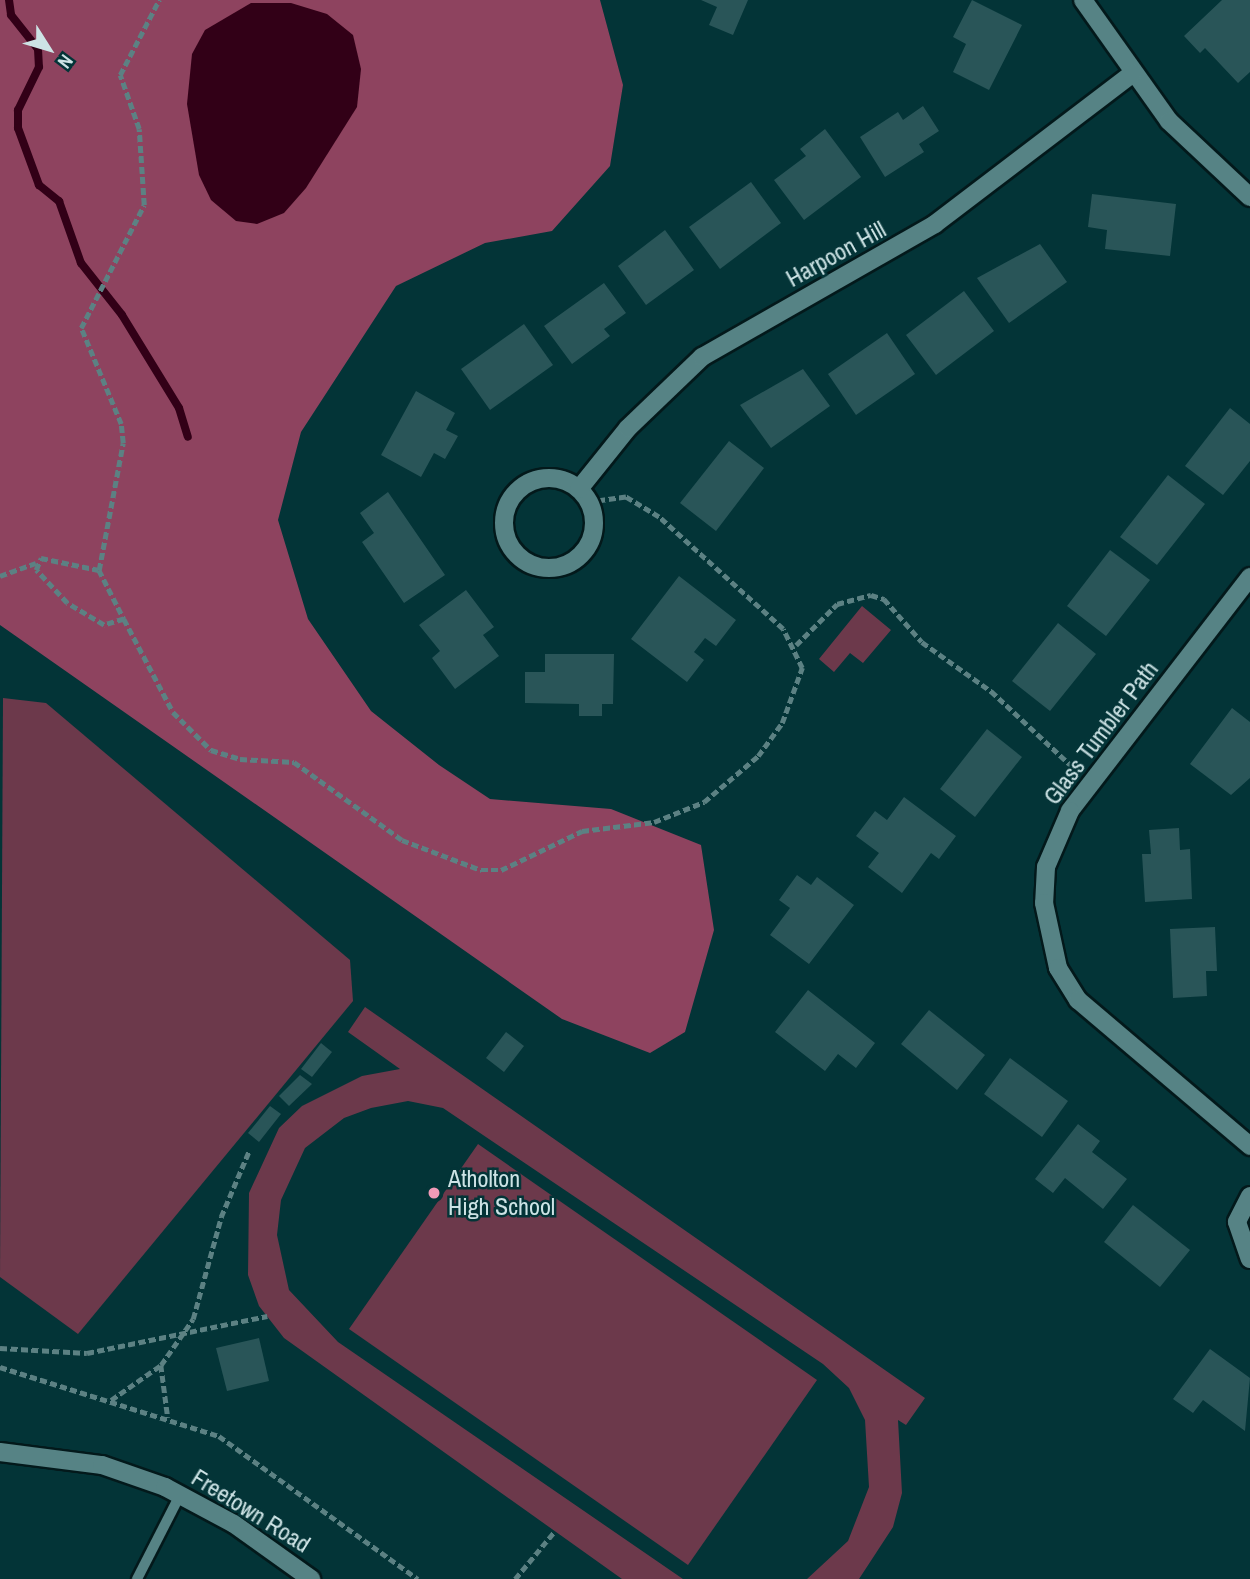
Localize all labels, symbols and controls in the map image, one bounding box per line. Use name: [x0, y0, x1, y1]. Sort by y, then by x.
north arrow: [14, 14, 84, 84]
text: N: [52, 49, 80, 74]
street label: Harpoon Hill: [781, 215, 891, 293]
street label: Glass Tumbler Path: [1038, 656, 1164, 810]
place label: Atholton High School: [448, 1165, 555, 1221]
marker: Atholton High School: [426, 1185, 442, 1201]
street label: Freetown Road: [186, 1463, 316, 1559]

